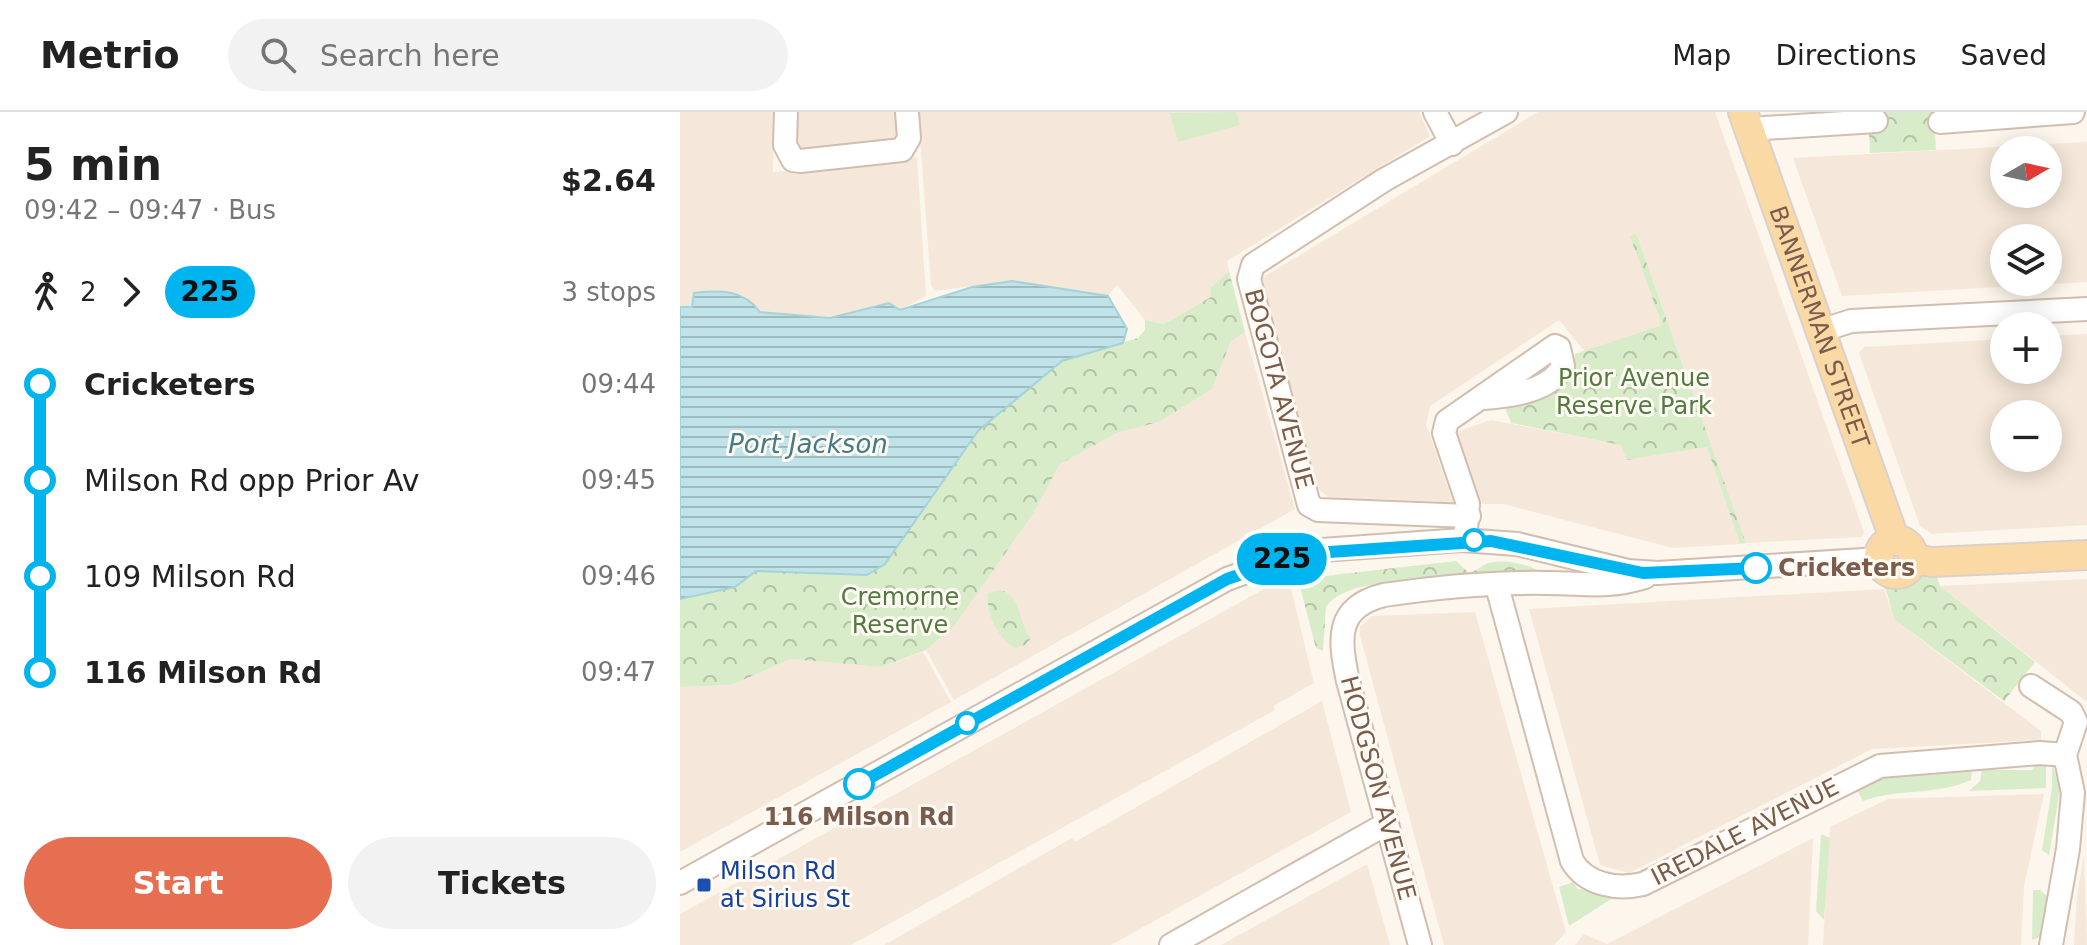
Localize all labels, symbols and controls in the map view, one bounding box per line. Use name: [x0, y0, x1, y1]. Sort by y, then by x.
search box: [228, 19, 788, 91]
text: Metrio: [40, 33, 180, 77]
icon: search: [256, 33, 300, 77]
text: Search here: [320, 38, 500, 73]
text: Map: [1672, 39, 1731, 72]
text: Directions: [1775, 39, 1916, 72]
text: Saved: [1960, 39, 2047, 72]
north arrow: [1990, 136, 2062, 208]
map controls: [1990, 136, 2062, 472]
text: 5 min: [24, 139, 162, 190]
text: $2.64: [561, 163, 656, 198]
text: 09:42 – 09:47 · Bus: [24, 195, 276, 225]
street label: BANNERMAN STREET: [1763, 202, 1875, 452]
button: layers: [1990, 224, 2062, 296]
icon: walk: [24, 270, 68, 314]
icon: forward: [109, 270, 153, 314]
text: 225: [181, 275, 239, 308]
text: 2: [80, 277, 97, 307]
text: 3 stops: [561, 277, 656, 307]
street label: BOGOTA AVENUE: [1239, 286, 1319, 492]
button: +: [1990, 312, 2062, 384]
park label: Prior Avenue Reserve Park: [1556, 364, 1712, 420]
text: Cricketers: [84, 367, 256, 402]
text: 09:44: [581, 369, 656, 399]
button: −: [1990, 400, 2062, 472]
water label: Port Jackson: [728, 429, 888, 459]
text: Milson Rd opp Prior Av: [84, 463, 419, 498]
text: 09:45: [581, 465, 656, 495]
unlabelled marker: [1463, 529, 1485, 551]
line badge: 225: [1236, 533, 1328, 585]
text: 225: [1253, 542, 1311, 575]
marker: Cricketers: [1741, 553, 1771, 583]
place label: Cricketers: [1778, 554, 1915, 582]
text: 109 Milson Rd: [84, 559, 296, 594]
text: 09:46: [581, 561, 656, 591]
park label: Cremorne Reserve: [841, 583, 959, 639]
text: 116 Milson Rd: [84, 655, 322, 690]
text: 09:47: [581, 657, 656, 687]
street label: HODGSON AVENUE: [1335, 673, 1421, 903]
unlabelled marker: [956, 712, 978, 734]
marker: 116 Milson Rd: [844, 769, 874, 799]
street label: IREDALE AVENUE: [1647, 773, 1843, 891]
place label: 116 Milson Rd: [764, 803, 954, 831]
button: Start: [24, 837, 332, 929]
button: Tickets: [348, 837, 656, 929]
place label: Milson Rd at Sirius St: [720, 857, 850, 913]
marker: Milson Rd at Sirius St: [695, 876, 713, 894]

